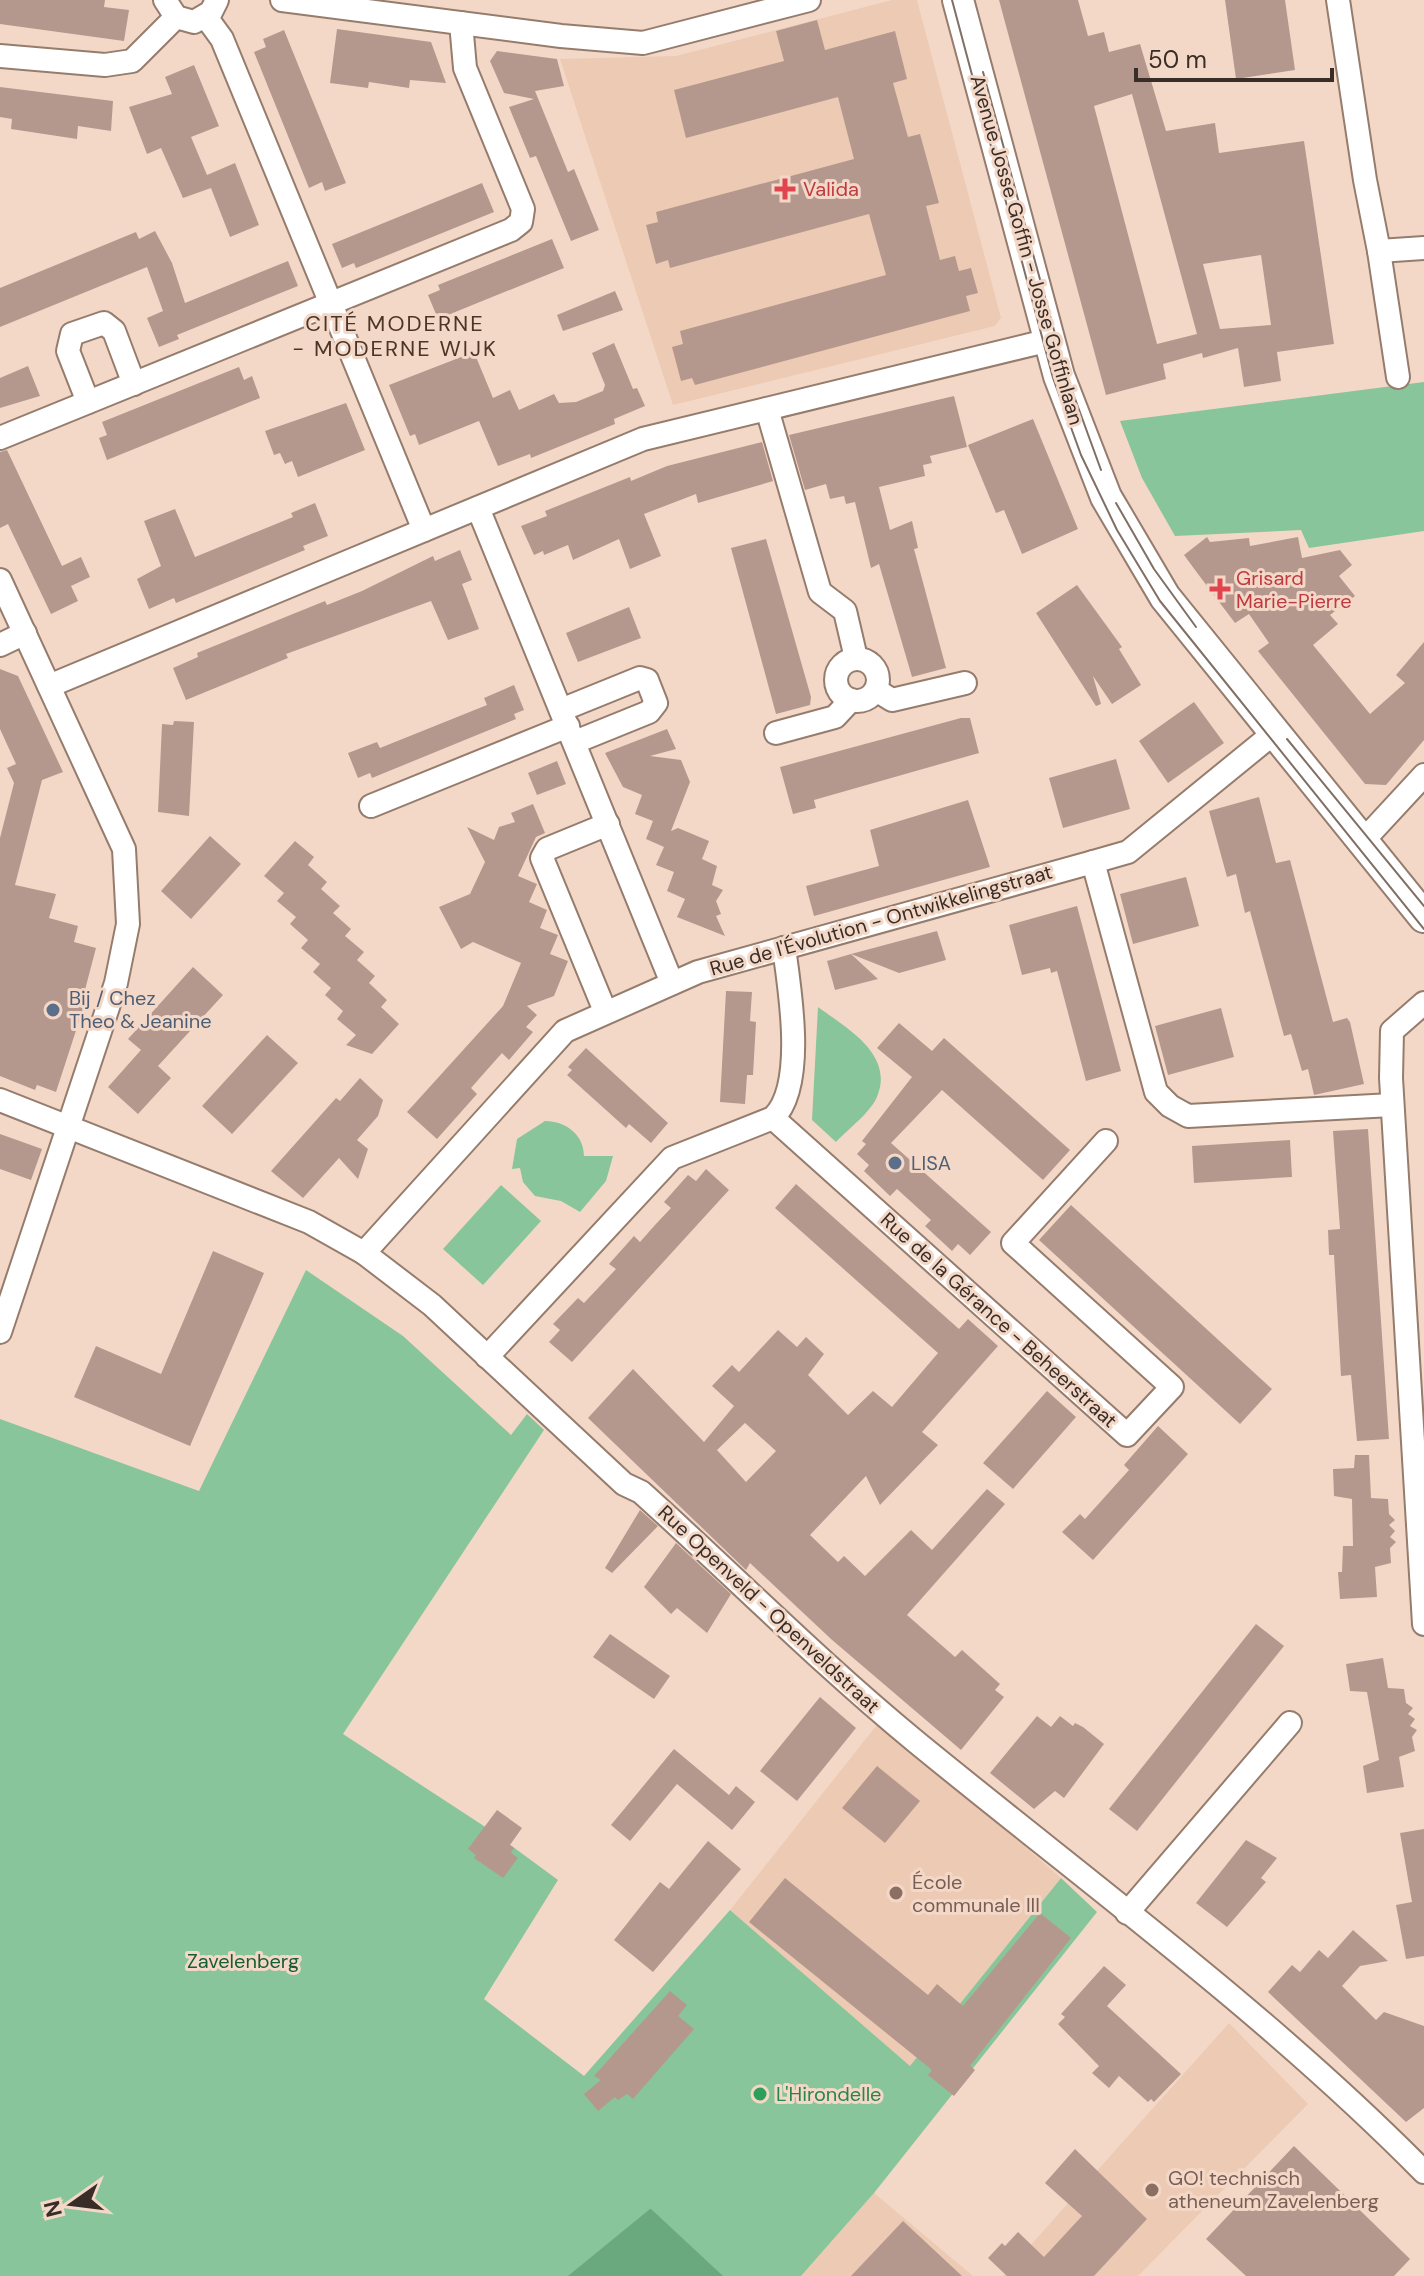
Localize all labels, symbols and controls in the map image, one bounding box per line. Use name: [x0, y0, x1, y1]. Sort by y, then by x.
scale bar: [1136, 32, 1332, 82]
text: 50 m: [1148, 44, 1207, 75]
street label: Avenue Josse Goffin - Josse Goffinlaan: [964, 72, 1090, 428]
place label: Valida: [803, 176, 859, 202]
marker: Valida: [774, 178, 796, 200]
district label: CITÉ MODERNE - MODERNE WIJK: [292, 309, 498, 363]
place label: Grisard Marie-Pierre: [1236, 565, 1352, 614]
marker: Grisard Marie-Pierre: [1211, 580, 1229, 598]
street label: Rue de l'Évolution - Ontwikkelingstraat: [707, 859, 1055, 981]
place label: Bij / Chez Theo & Jeanine: [69, 985, 212, 1034]
marker: Bij / Chez Theo & Jeanine: [44, 1001, 62, 1019]
place label: LISA: [911, 1150, 951, 1176]
marker: LISA: [886, 1154, 904, 1172]
street label: Rue de la Gérance - Beheerstraat: [875, 1207, 1123, 1433]
street label: Rue Openveld - Openveldstraat: [653, 1499, 885, 1719]
place label: École communale III: [912, 1869, 1040, 1918]
marker: École communale III: [887, 1884, 905, 1902]
park label: Zavelenberg: [187, 1948, 299, 1974]
place label: L'Hirondelle: [776, 2081, 881, 2107]
marker: L'Hirondelle: [751, 2085, 769, 2103]
north arrow: [32, 2164, 112, 2244]
place label: GO! technisch atheneum Zavelenberg: [1168, 2165, 1379, 2214]
marker: GO! technisch atheneum Zavelenberg: [1143, 2181, 1161, 2199]
text: N: [37, 2197, 69, 2220]

